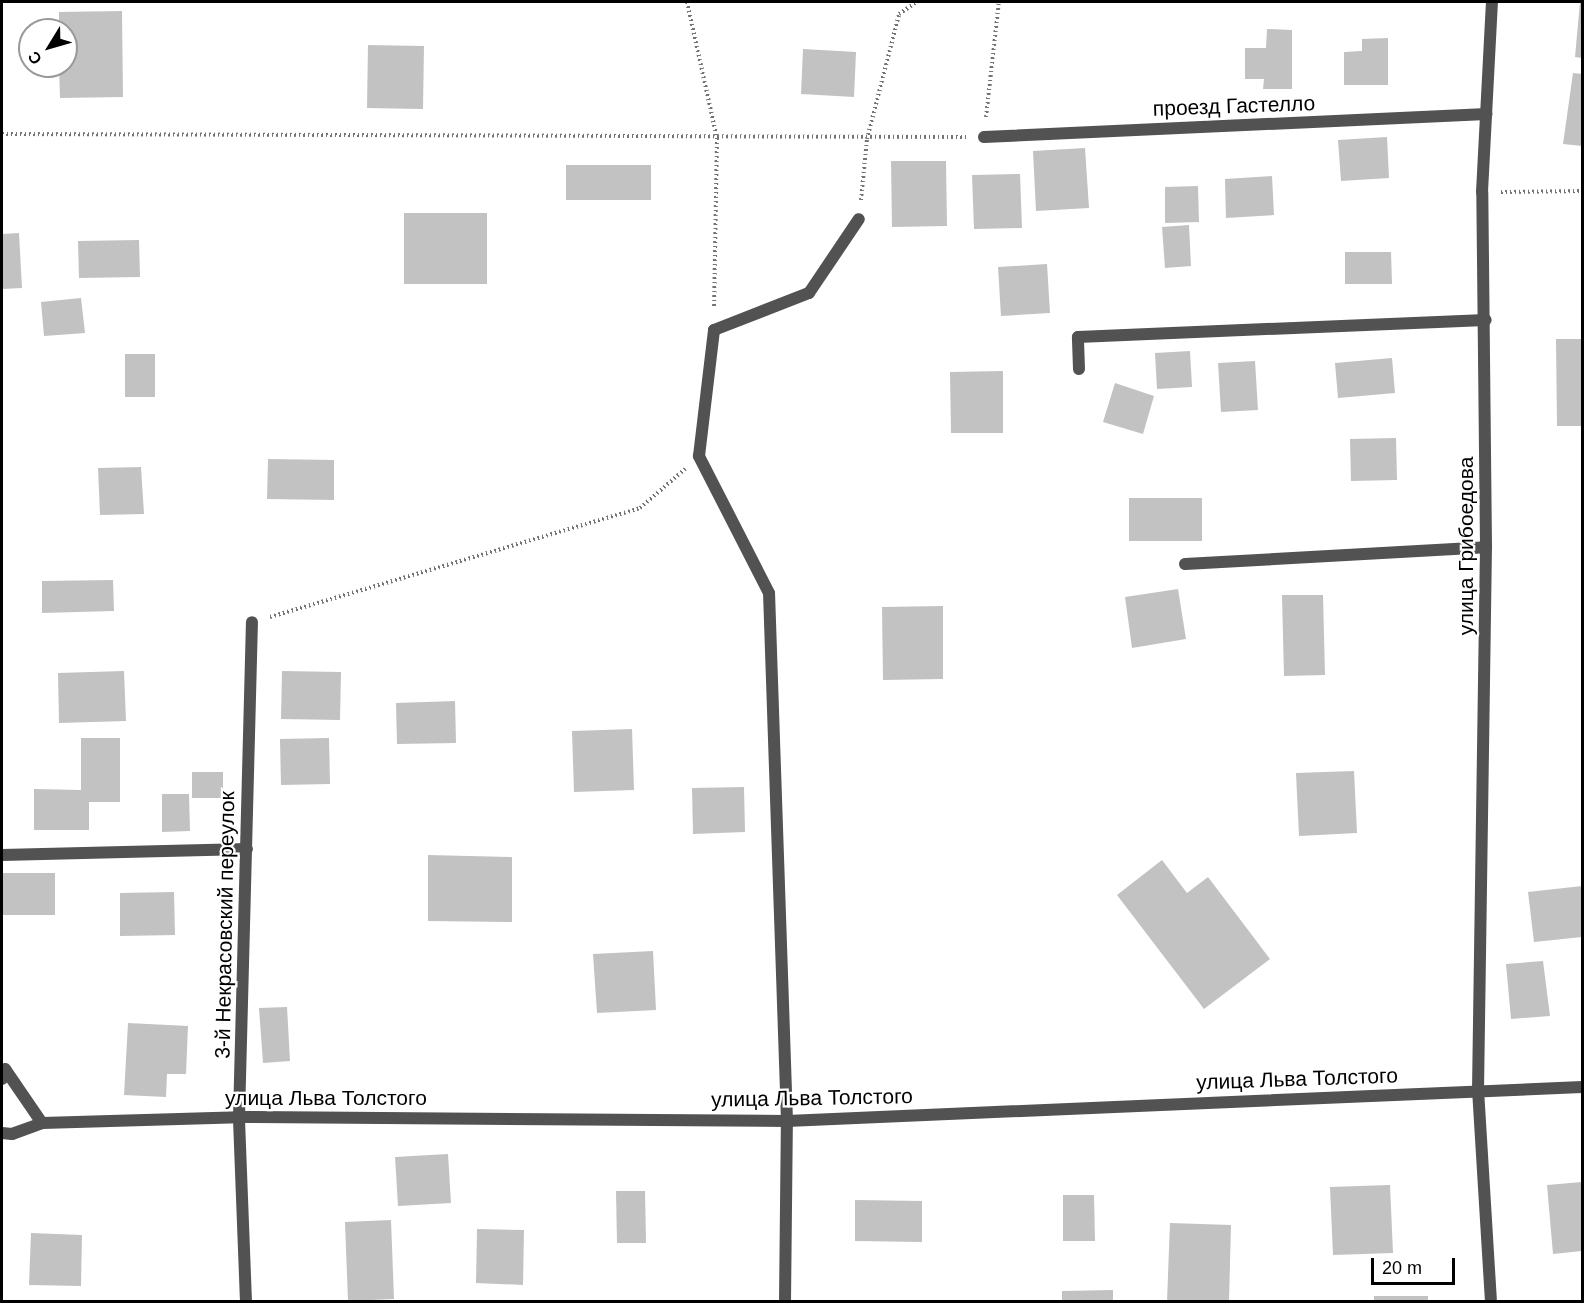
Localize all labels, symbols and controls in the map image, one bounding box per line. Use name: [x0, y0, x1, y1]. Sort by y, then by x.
north arrow: [18, 18, 78, 78]
text: С: [25, 48, 45, 68]
street label: проезд Гастелло: [1152, 91, 1316, 121]
street label: улица Грибоедова: [1453, 457, 1479, 635]
street label: 3-й Некрасовский переулок: [210, 791, 240, 1059]
street label: улица Льва Толстого: [1196, 1063, 1398, 1095]
street label: улица Льва Толстого: [711, 1084, 913, 1112]
street label: улица Льва Толстого: [225, 1085, 427, 1111]
scale bar: [1374, 1246, 1458, 1284]
text: 20 m: [1382, 1258, 1422, 1278]

